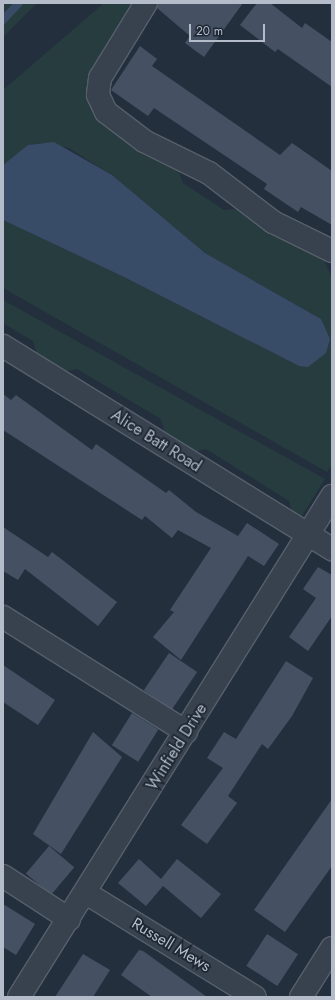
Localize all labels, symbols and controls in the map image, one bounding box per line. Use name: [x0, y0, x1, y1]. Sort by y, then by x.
scale bar: [191, 16, 267, 42]
text: 20 m: [196, 22, 223, 40]
street label: Alice Batt Road: [107, 406, 205, 476]
street label: Winfield Drive: [143, 700, 211, 794]
street label: Russell Mews: [128, 914, 214, 976]

